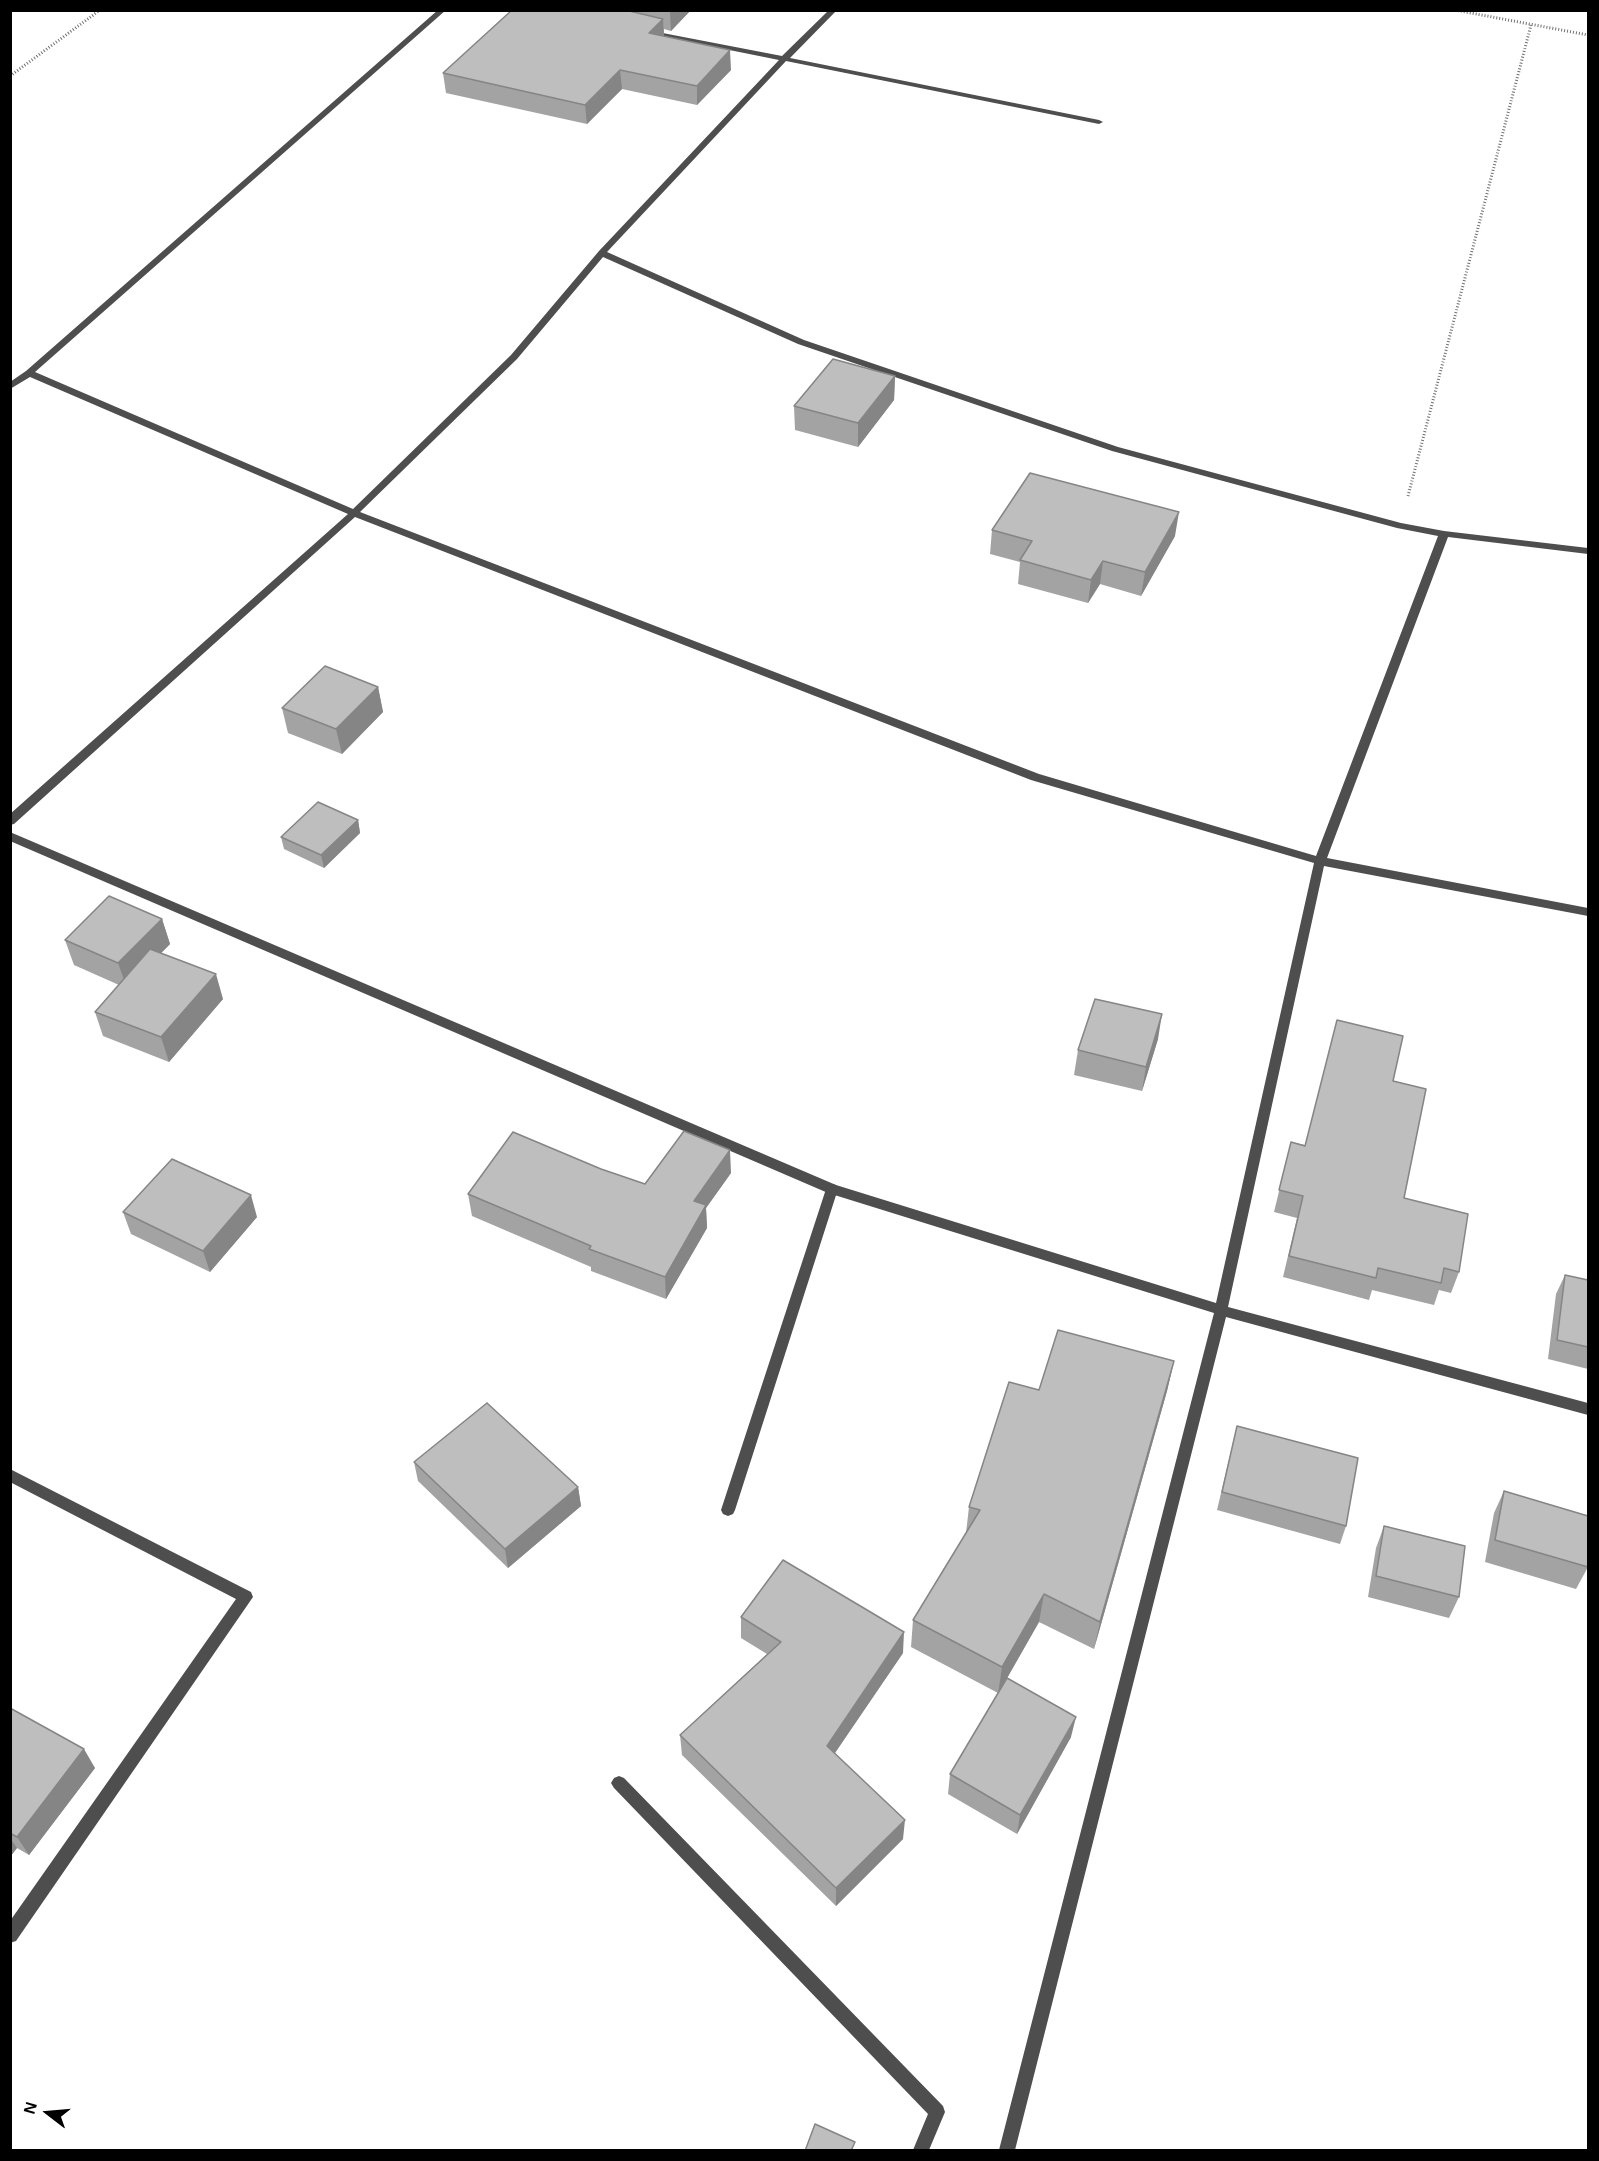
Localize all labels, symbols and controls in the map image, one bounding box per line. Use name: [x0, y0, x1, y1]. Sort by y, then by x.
north arrow: [18, 2083, 78, 2143]
text: N: [20, 2100, 40, 2116]

